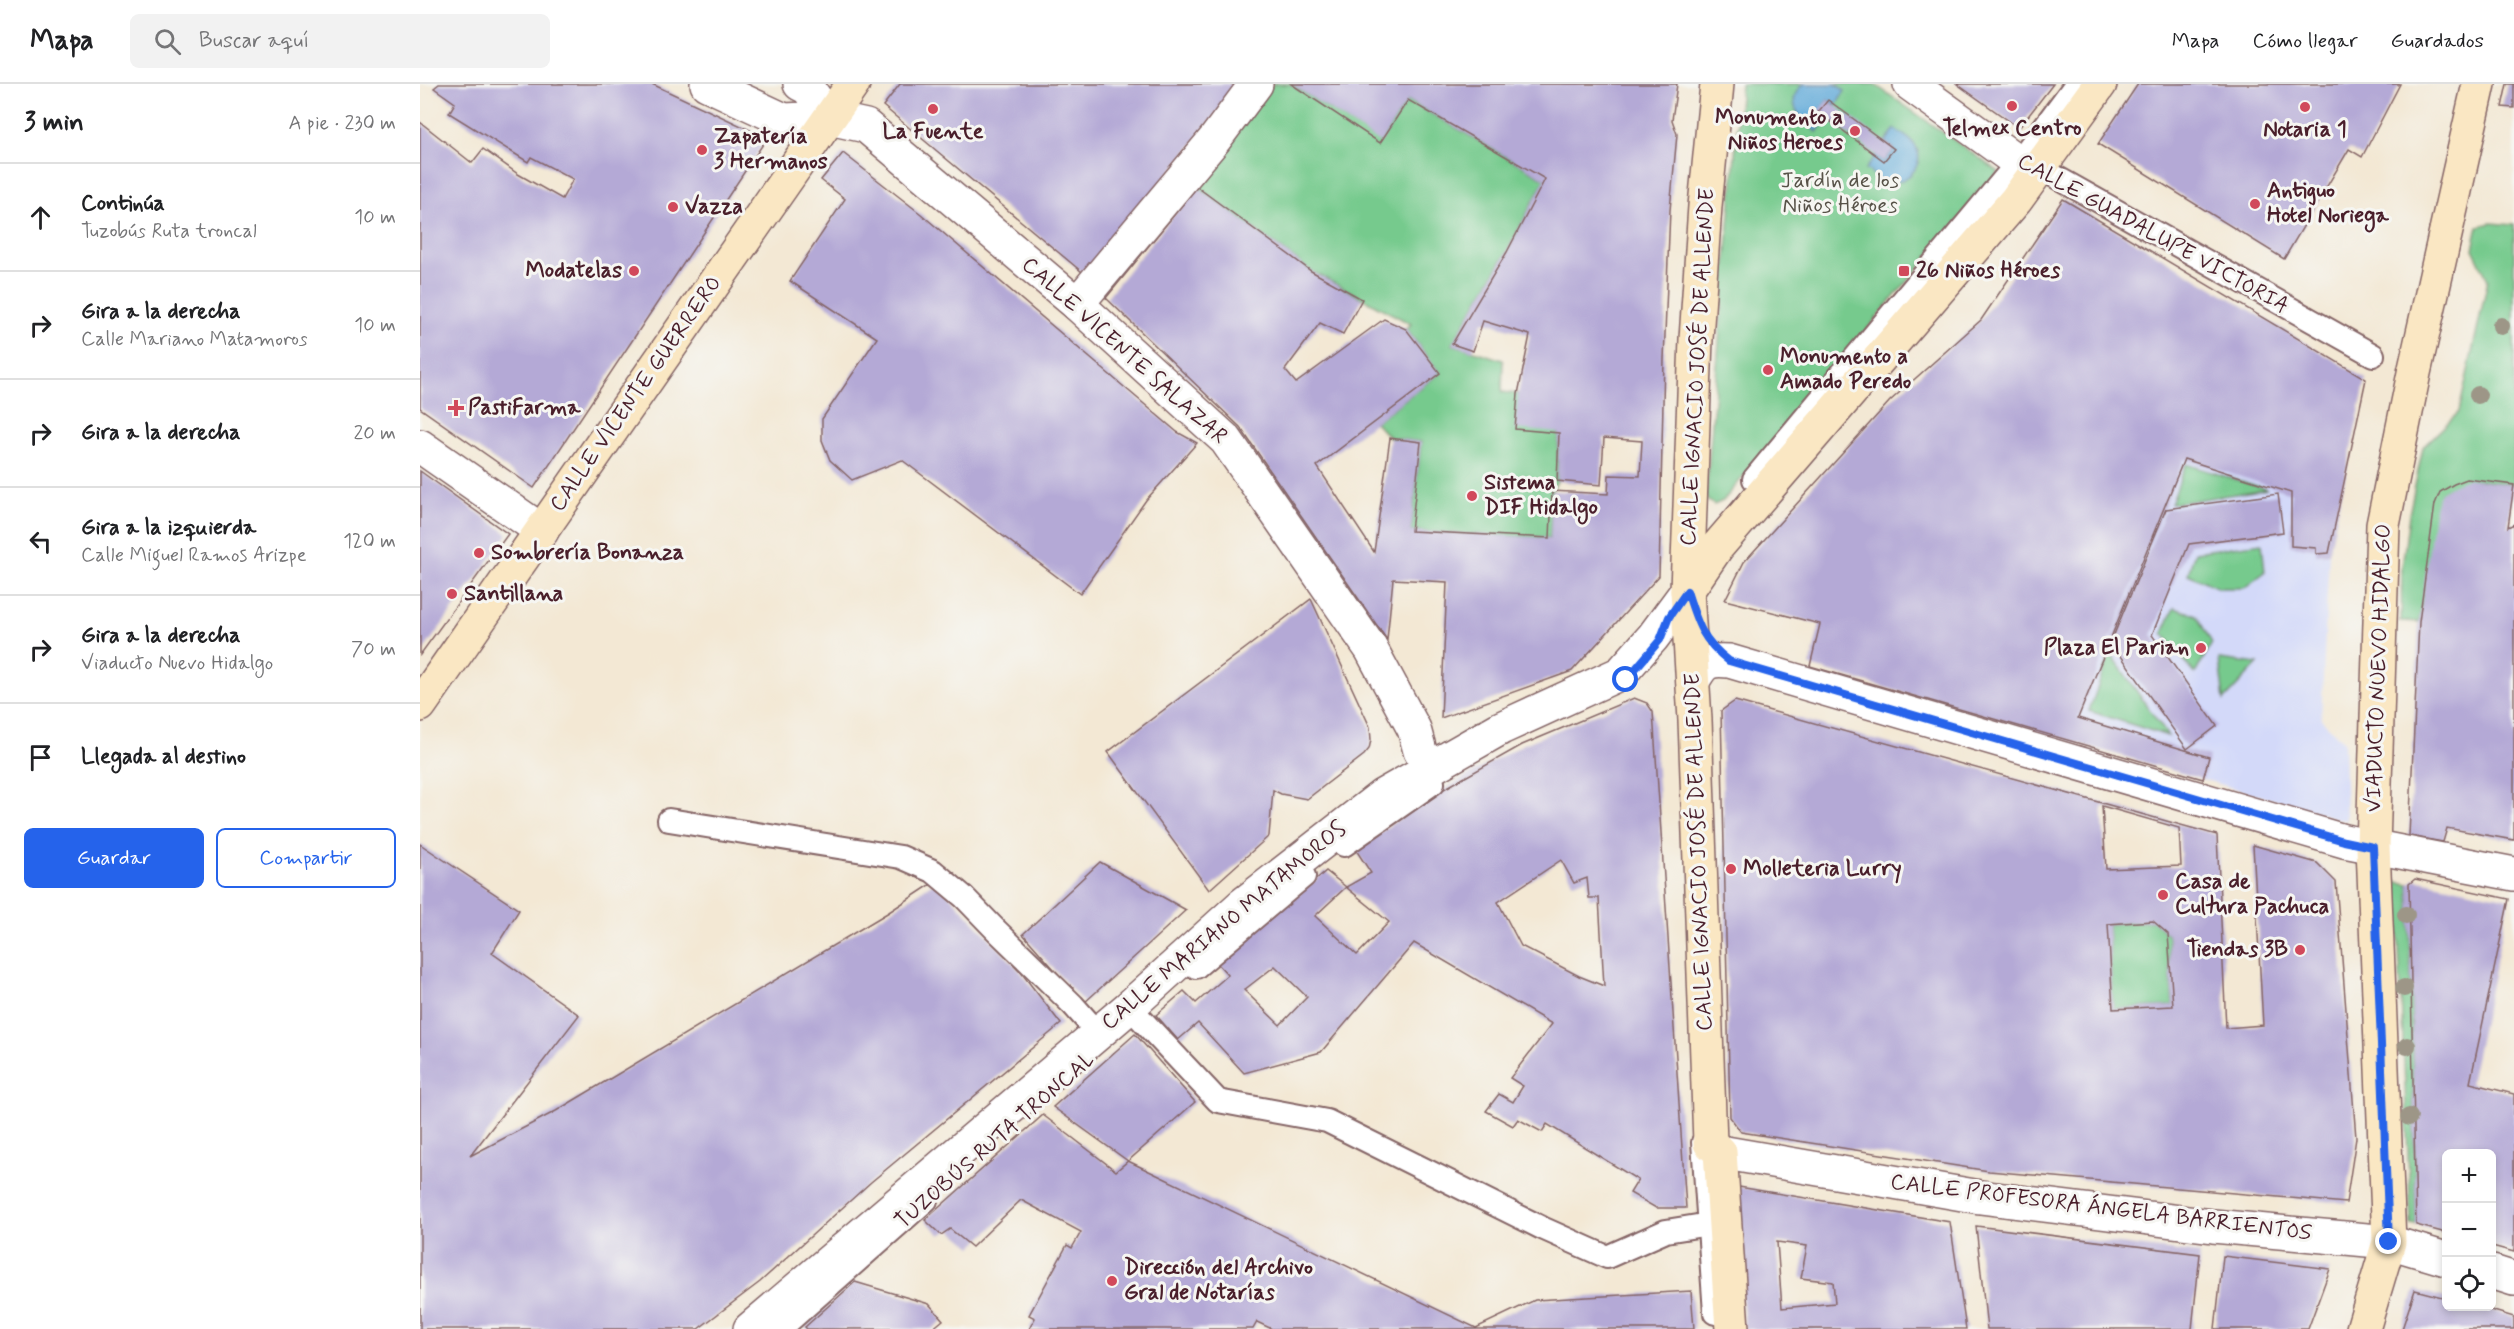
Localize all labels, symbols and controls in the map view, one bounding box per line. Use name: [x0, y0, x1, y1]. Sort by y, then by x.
search box: [130, 14, 550, 68]
text: Mapa: [30, 23, 94, 60]
icon: search: [151, 25, 184, 58]
text: Buscar aquí: [199, 27, 309, 55]
text: Mapa: [2172, 27, 2220, 55]
text: Cómo llegar: [2253, 27, 2358, 55]
text: Guardados: [2391, 27, 2484, 55]
marker: Telmex Centro: [2005, 99, 2019, 113]
marker: Notaria 1: [2298, 100, 2312, 114]
marker: La Fuente: [926, 102, 940, 116]
place label: Monumento a Niños Heroes: [1715, 104, 1843, 157]
text: 3 min: [24, 106, 84, 140]
text: A pie · 230 m: [288, 110, 396, 137]
place label: Telmex Centro: [1942, 115, 2082, 143]
place label: Notaria 1: [2263, 116, 2347, 144]
place label: La Fuente: [882, 118, 984, 146]
place label: Zapatería 3 Hermanos: [714, 123, 828, 176]
marker: Monumento a Niños Heroes: [1848, 124, 1862, 138]
marker: Zapatería 3 Hermanos: [695, 143, 709, 157]
street label: CALLE GUADALUPE VICTORIA: [2012, 148, 2294, 320]
park label: Jardín de los Niños Héroes: [1781, 167, 1900, 220]
place label: Antiguo Hotel Noriega: [2267, 177, 2390, 233]
street label: CALLE IGNACIO JOSÉ DE ALLENDE: [1674, 187, 1721, 547]
text: Continúa: [81, 190, 165, 218]
place label: Vazza: [685, 193, 743, 221]
marker: Antiguo Hotel Noriega: [2248, 197, 2262, 211]
marker: Vazza: [666, 200, 680, 214]
icon: ahead: [24, 201, 57, 234]
text: 10 m: [354, 204, 396, 231]
text: Tuzobús Ruta troncal: [81, 218, 257, 245]
street label: CALLE VICENTE SALAZAR: [1015, 251, 1233, 451]
place label: Modatelas: [525, 257, 622, 285]
place label: 26 Niños Héroes: [1916, 257, 2060, 285]
marker: Modatelas: [627, 264, 641, 278]
marker: 26 Niños Héroes: [1897, 264, 1911, 278]
street label: CALLE VICENTE GUERRERO: [544, 271, 728, 517]
text: Gira a la derecha: [81, 298, 241, 326]
icon: right: [24, 309, 57, 342]
text: 10 m: [354, 312, 396, 339]
text: Calle Mariano Matamoros: [81, 326, 308, 353]
place label: Monumento a Amado Peredo: [1780, 343, 1912, 396]
marker: Monumento a Amado Peredo: [1761, 363, 1775, 377]
place label: PastiFarma: [468, 394, 581, 422]
marker: PastiFarma: [449, 401, 463, 415]
icon: right: [24, 417, 57, 450]
text: Gira a la derecha: [81, 419, 241, 447]
text: 20 m: [353, 420, 396, 447]
place label: Sistema DIF Hidalgo: [1484, 469, 1598, 525]
marker: Sistema DIF Hidalgo: [1465, 489, 1479, 503]
text: Gira a la izquierda: [81, 514, 256, 542]
street label: VIADUCTO NUEVO HIDALGO: [2360, 523, 2398, 813]
icon: left: [24, 525, 57, 558]
text: 120 m: [343, 528, 396, 555]
place label: Sombrería Bonanza: [491, 539, 684, 567]
text: Calle Miguel Ramos Arizpe: [81, 542, 307, 569]
marker: Sombrería Bonanza: [472, 546, 486, 560]
place label: Santillana: [464, 580, 564, 608]
marker: Santillana: [445, 587, 459, 601]
text: Gira a la derecha: [81, 622, 241, 650]
icon: right: [24, 633, 57, 666]
place label: Plaza El Parian: [2044, 634, 2189, 662]
text: 70 m: [351, 636, 396, 663]
marker: Plaza El Parian: [2194, 641, 2208, 655]
text: Viaducto Nuevo Hidalgo: [81, 650, 273, 677]
route start: [1612, 666, 1638, 692]
street label: CALLE IGNACIO JOSÉ DE ALLENDE: [1678, 672, 1719, 1032]
icon: arrive: [24, 741, 57, 774]
text: Llegada al destino: [81, 743, 246, 771]
street label: CALLE MARIANO MATAMOROS: [1096, 815, 1352, 1037]
button: Guardar: [24, 828, 204, 888]
button: Compartir: [216, 828, 396, 888]
place label: Molleteria Lurry: [1743, 855, 1902, 884]
marker: Molleteria Lurry: [1724, 862, 1738, 876]
place label: Casa de Cultura Pachuca: [2175, 868, 2330, 921]
marker: Casa de Cultura Pachuca: [2156, 888, 2170, 902]
place label: Tiendas 3B: [2186, 936, 2288, 964]
marker: Tiendas 3B: [2293, 943, 2307, 957]
street label: TUZOBÚS RUTA TRONCAL: [889, 1046, 1101, 1236]
map controls: [2442, 1149, 2496, 1311]
button: +: [2442, 1149, 2496, 1203]
street label: CALLE PROFESORA ÁNGELA BARRIENTOS: [1889, 1167, 2313, 1248]
button: −: [2442, 1203, 2496, 1257]
route end: [2375, 1228, 2401, 1254]
place label: Dirección del Archivo Gral de Notarías: [1124, 1254, 1313, 1307]
button: locate: [2442, 1257, 2496, 1311]
marker: Dirección del Archivo Gral de Notarías: [1105, 1274, 1119, 1288]

